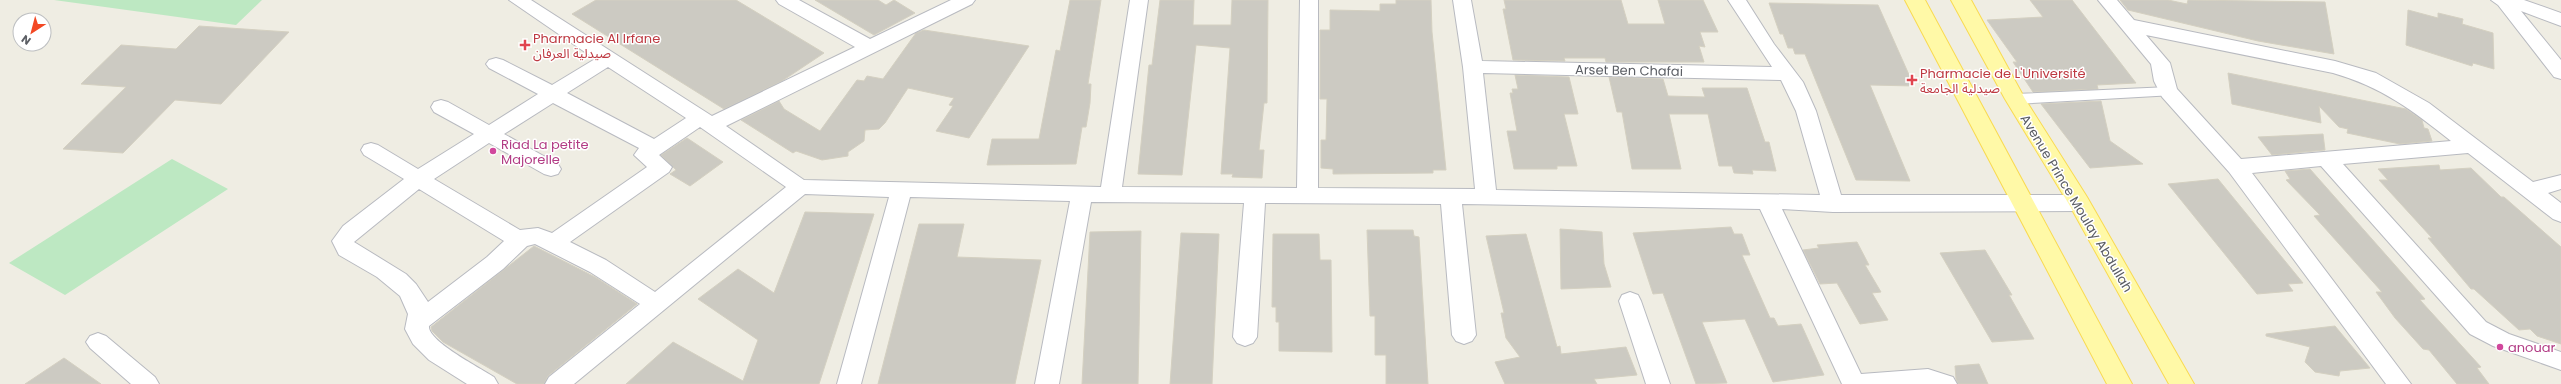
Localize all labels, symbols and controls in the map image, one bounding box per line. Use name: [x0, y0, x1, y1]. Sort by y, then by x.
north arrow: [12, 12, 52, 52]
place label: Pharmacie Al Irfane صيدلية العرفان: [533, 29, 660, 63]
text: N: [18, 31, 34, 49]
marker: Pharmacie Al Irfane صيدلية العرفان: [520, 40, 530, 50]
street label: Arset Ben Chafai: [1575, 60, 1683, 81]
place label: Pharmacie de L'Université صيدلية الجامعة: [1920, 64, 2086, 98]
marker: Pharmacie de L'Université صيدلية الجامعة: [1907, 75, 1917, 85]
street label: Avenue Prince Moulay Abdullah: [2016, 111, 2137, 296]
place label: Riad La petite Majorelle: [501, 135, 589, 169]
marker: Riad La petite Majorelle: [488, 146, 498, 156]
place label: anouar: [2508, 338, 2556, 357]
marker: anouar: [2495, 342, 2505, 352]

